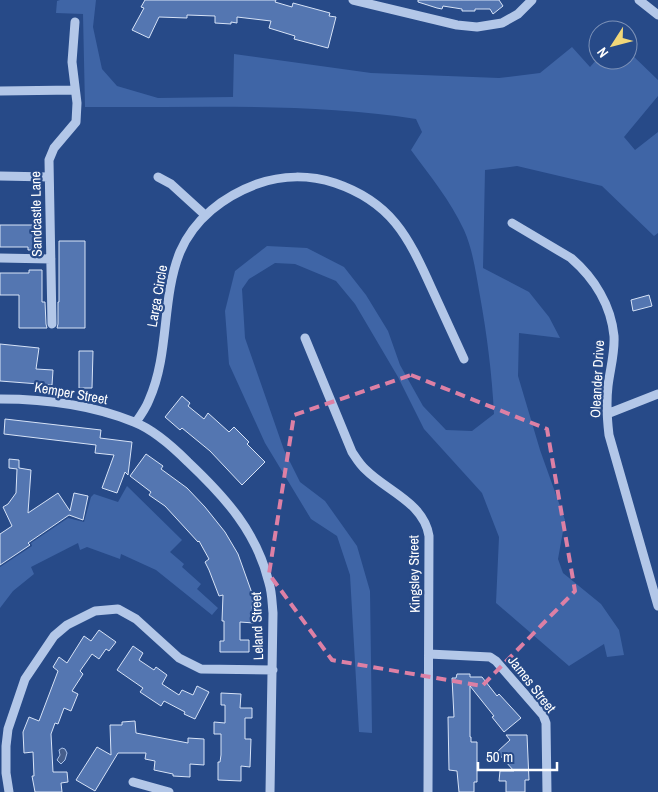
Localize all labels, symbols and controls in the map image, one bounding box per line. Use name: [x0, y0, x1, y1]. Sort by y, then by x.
north arrow: [588, 20, 638, 70]
text: N: [593, 44, 612, 61]
street label: Sandcastle Lane: [26, 171, 46, 257]
street label: Larga Circle: [143, 264, 171, 328]
street label: Oleander Drive: [586, 340, 608, 418]
street label: Kemper Street: [33, 378, 109, 408]
street label: Kingsley Street: [404, 535, 424, 613]
street label: Leland Street: [247, 592, 267, 660]
street label: James Street: [504, 652, 560, 716]
scale bar: [478, 740, 557, 772]
text: 50 m: [486, 746, 513, 767]

